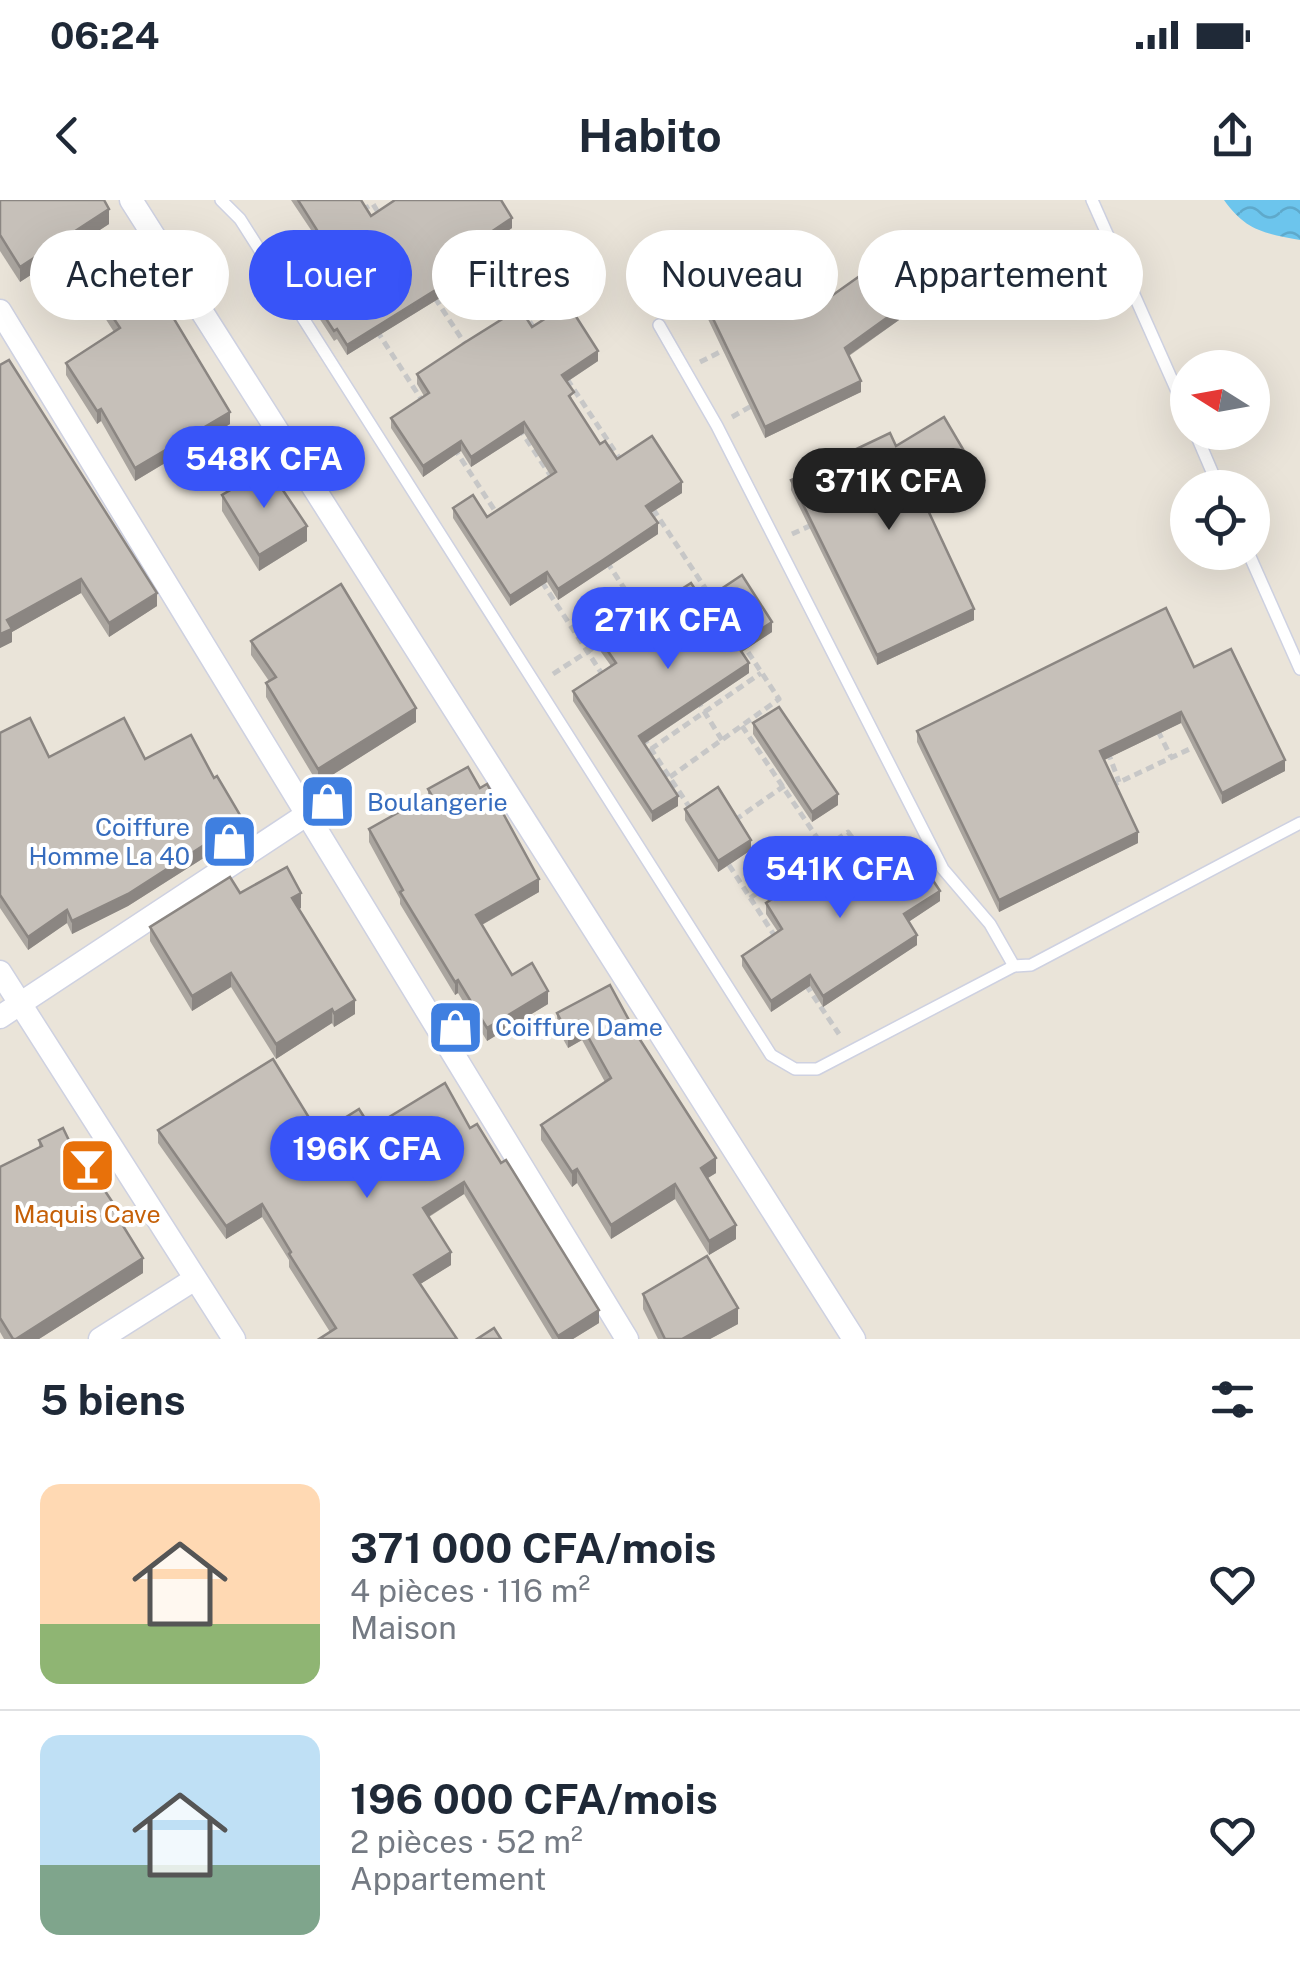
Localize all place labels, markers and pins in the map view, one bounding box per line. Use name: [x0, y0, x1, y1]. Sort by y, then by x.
pin: 548K CFA: [161, 426, 367, 511]
pin: 371K CFA: [786, 448, 992, 533]
pin: 271K CFA: [565, 587, 771, 672]
shop icon: Boulangerie: [298, 772, 358, 832]
place label: Boulangerie: [367, 787, 508, 817]
shop icon: Coiffure Homme La 40: [199, 811, 259, 871]
place label: Coiffure Homme La 40: [29, 812, 190, 871]
pin: 541K CFA: [737, 836, 943, 921]
shop icon: Coiffure Dame: [426, 997, 486, 1057]
place label: Coiffure Dame: [495, 1012, 663, 1042]
pin: 196K CFA: [264, 1116, 470, 1201]
bar icon: Maquis Cave: [57, 1135, 117, 1195]
place label: Maquis Cave: [13, 1199, 161, 1229]

